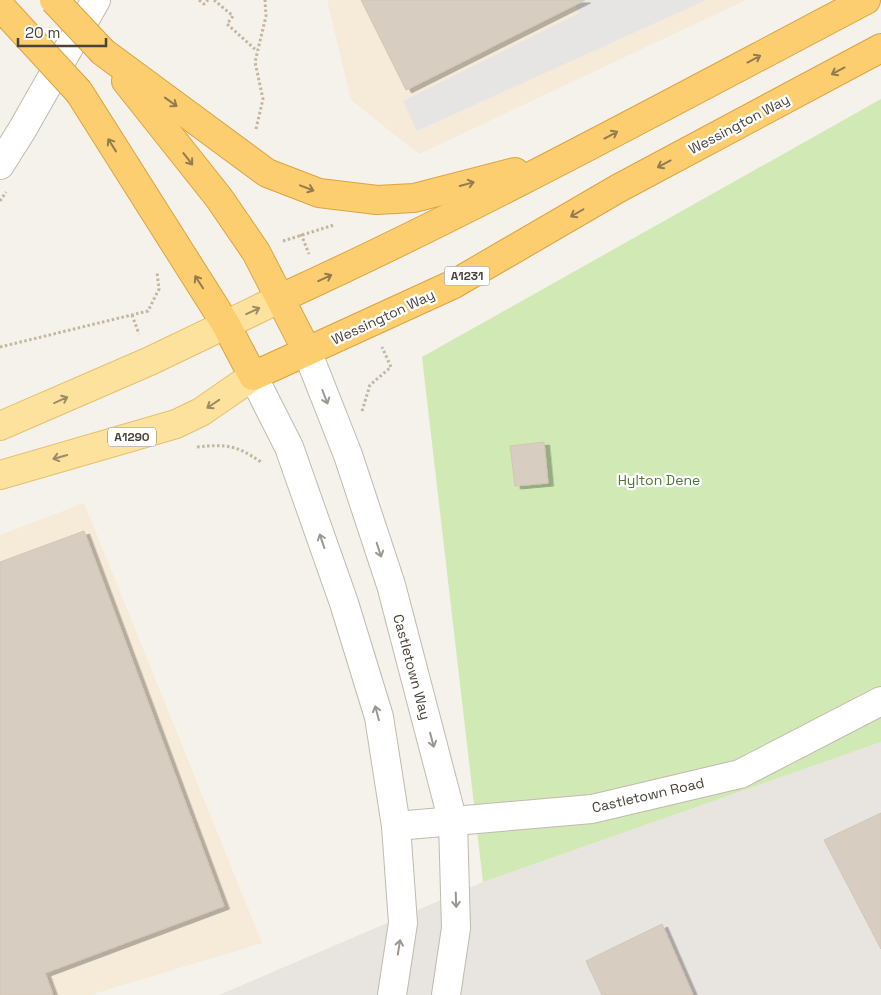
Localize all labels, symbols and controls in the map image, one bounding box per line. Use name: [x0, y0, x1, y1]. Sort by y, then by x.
scale bar: [18, 15, 105, 47]
text: 20 m: [25, 23, 60, 42]
one-way arrow: [747, 54, 762, 64]
one-way arrow: [831, 67, 846, 76]
street label: Wessington Way: [686, 90, 792, 158]
one-way arrow: [164, 97, 178, 107]
one-way arrow: [603, 130, 618, 140]
one-way arrow: [107, 138, 117, 152]
one-way arrow: [183, 152, 194, 165]
one-way arrow: [656, 159, 671, 169]
one-way arrow: [458, 179, 474, 189]
one-way arrow: [299, 184, 314, 193]
one-way arrow: [570, 208, 584, 218]
road number: A1231: [444, 266, 490, 286]
one-way arrow: [317, 272, 332, 282]
one-way arrow: [193, 276, 203, 290]
street label: Wessington Way: [329, 285, 437, 349]
one-way arrow: [245, 305, 260, 315]
one-way arrow: [322, 389, 331, 404]
one-way arrow: [53, 395, 68, 405]
one-way arrow: [206, 399, 220, 409]
road number: A1290: [108, 428, 156, 447]
one-way arrow: [53, 453, 69, 463]
park label: Hylton Dene: [618, 471, 700, 489]
one-way arrow: [317, 534, 326, 550]
one-way arrow: [375, 541, 385, 557]
street label: Castletown Way: [389, 612, 435, 722]
one-way arrow: [372, 705, 382, 721]
one-way arrow: [427, 732, 437, 748]
street label: Castletown Road: [590, 773, 706, 817]
one-way arrow: [451, 892, 460, 908]
one-way arrow: [394, 939, 404, 955]

